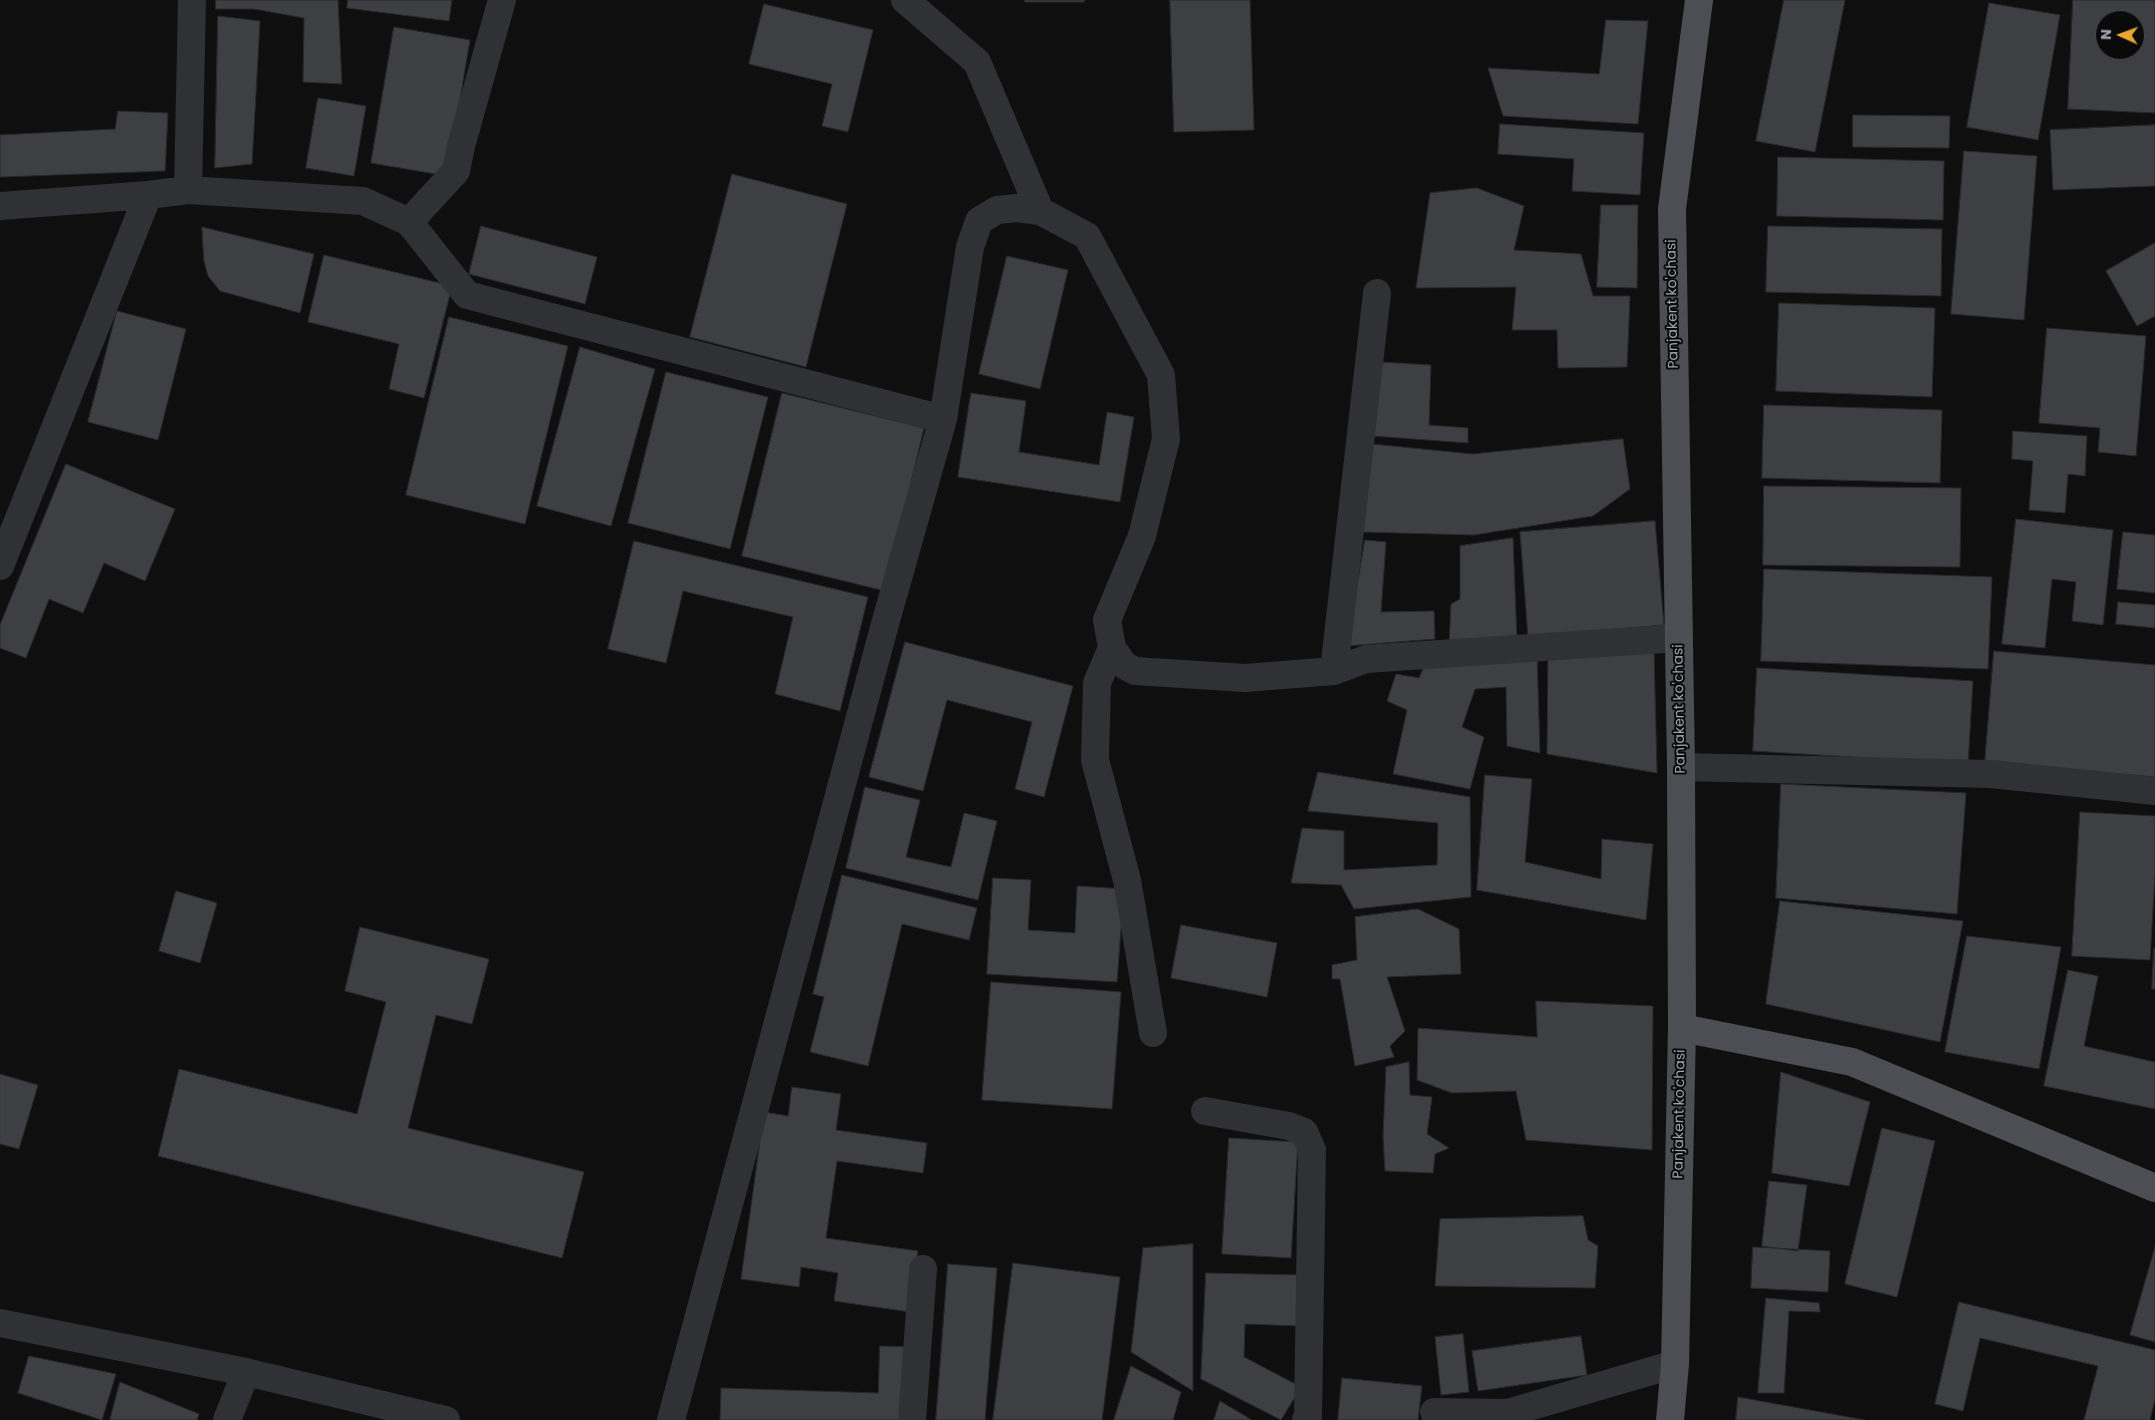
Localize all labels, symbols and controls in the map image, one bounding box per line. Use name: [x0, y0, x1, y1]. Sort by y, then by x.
north arrow: [2095, 10, 2145, 60]
text: N: [2096, 29, 2116, 40]
street label: Panjakent ko'chasi: [1663, 239, 1683, 369]
street label: Panjakent ko'chasi: [1670, 644, 1690, 774]
street label: Panjakent ko'chasi: [1670, 1049, 1690, 1179]

